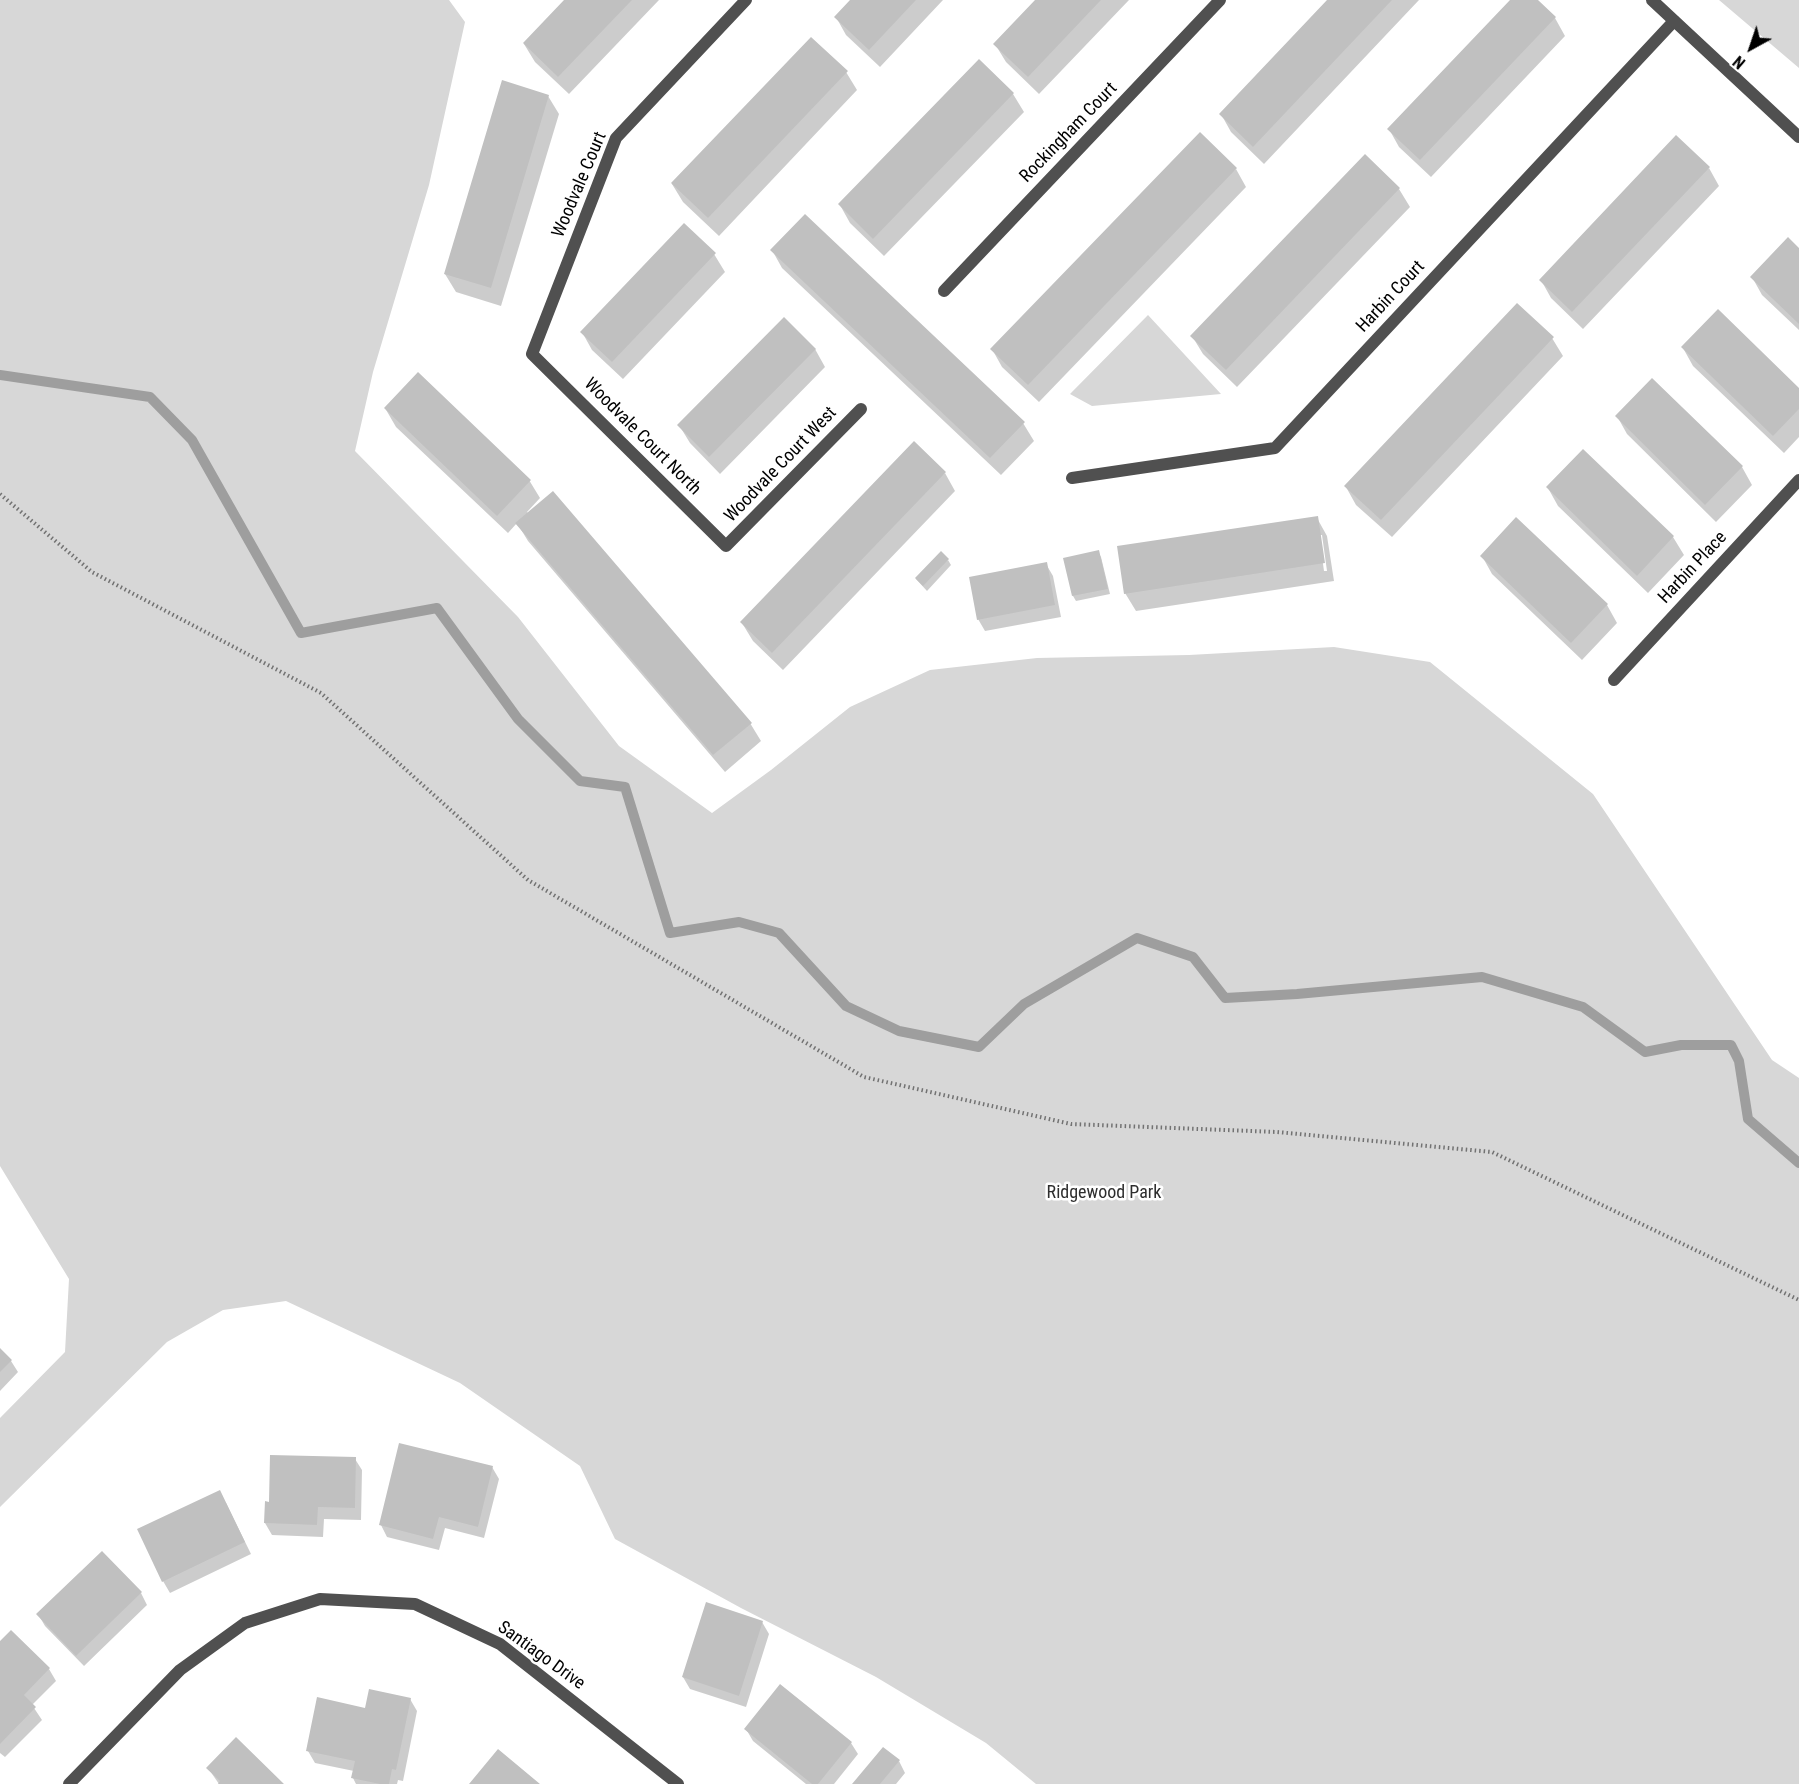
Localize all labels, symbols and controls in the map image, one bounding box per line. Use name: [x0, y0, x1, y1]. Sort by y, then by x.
north arrow: [1721, 18, 1781, 78]
text: N: [1729, 52, 1749, 73]
street label: Rockingham Court: [1016, 78, 1122, 188]
street label: Woodvale Court: [548, 129, 612, 241]
street label: Harbin Court: [1352, 257, 1430, 337]
street label: Woodvale Court North: [579, 374, 705, 500]
street label: Woodvale Court West: [720, 403, 842, 527]
street label: Harbin Place: [1654, 528, 1732, 608]
park label: Ridgewood Park: [1047, 1182, 1161, 1204]
street label: Santiago Drive: [493, 1617, 589, 1695]

